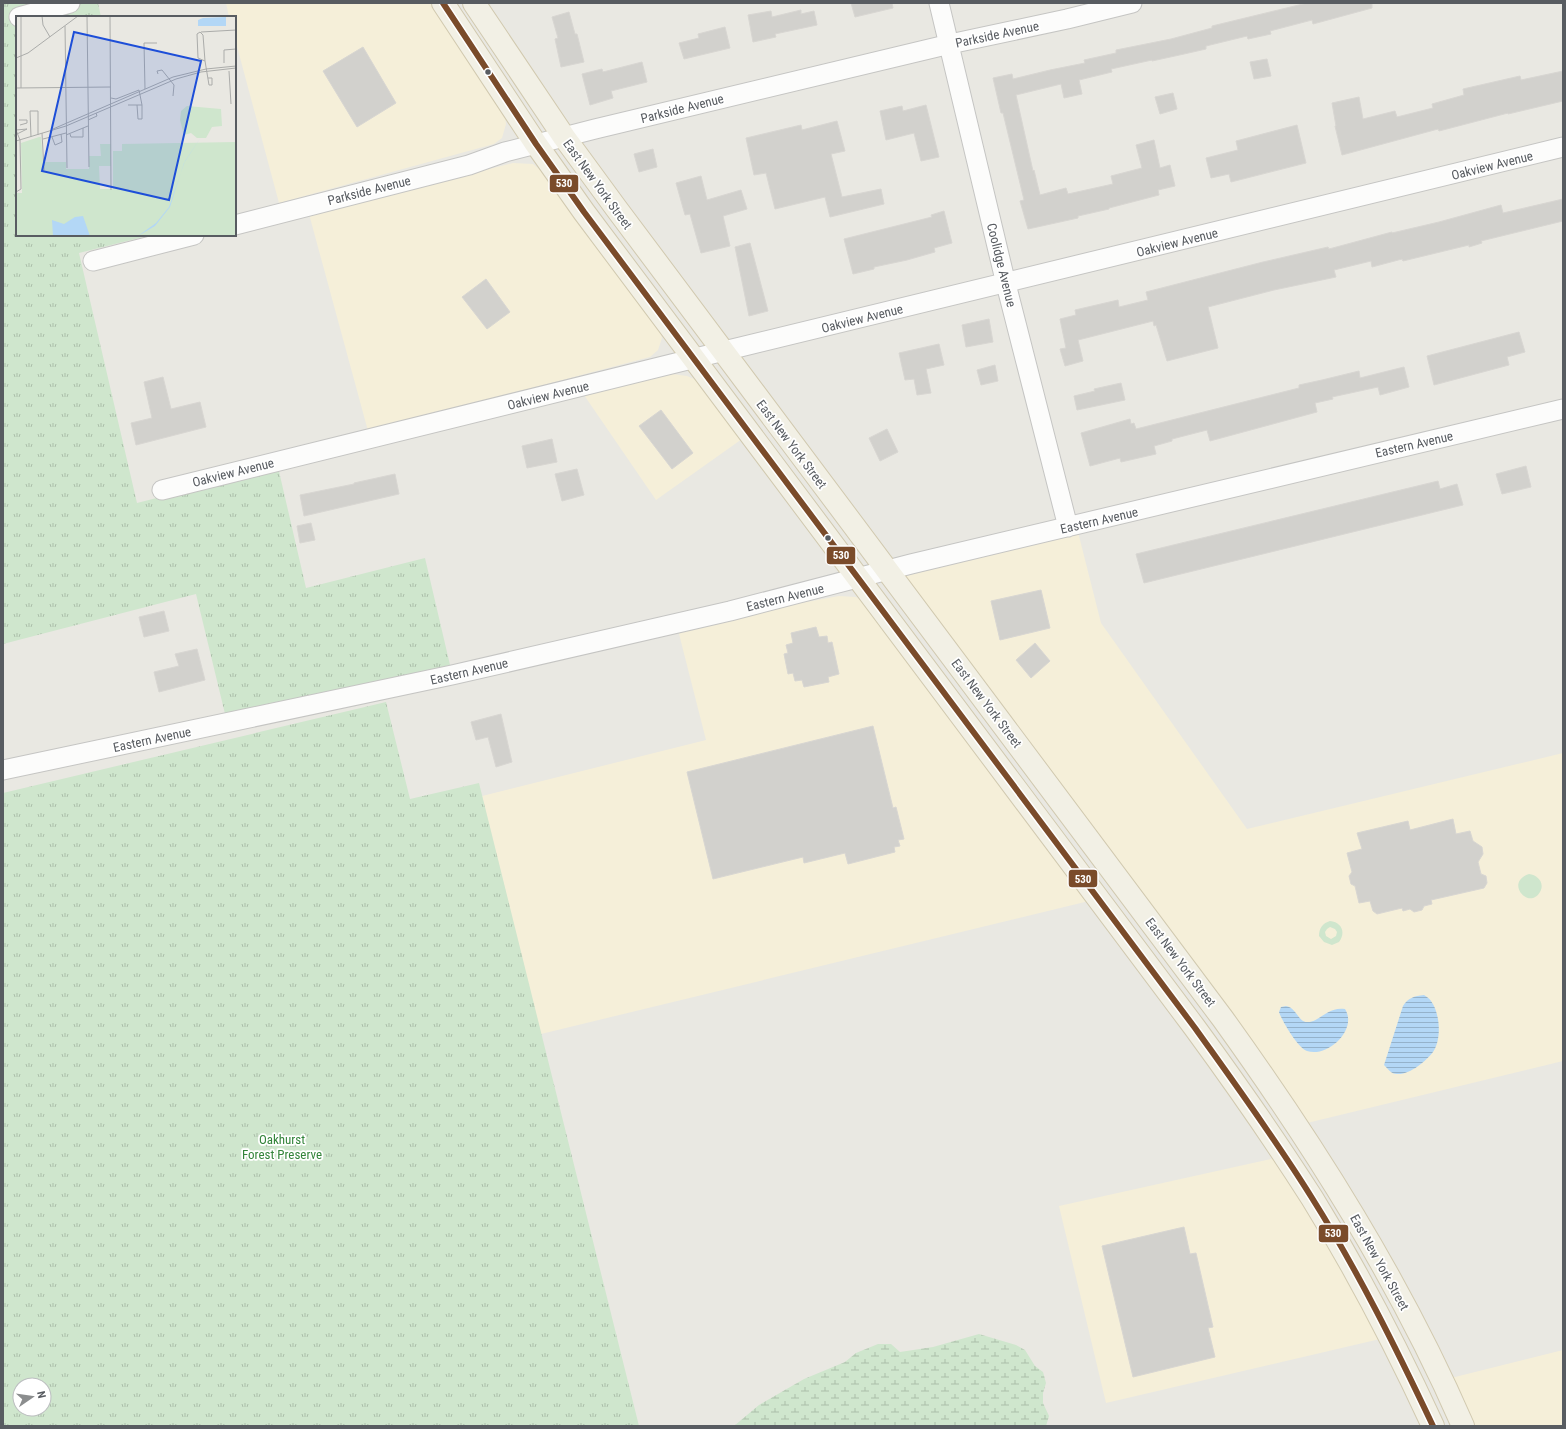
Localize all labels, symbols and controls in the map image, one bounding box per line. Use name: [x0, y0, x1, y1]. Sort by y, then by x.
inset map: [16, 16, 236, 236]
street label: Parkside Avenue: [954, 18, 1040, 51]
unlabelled marker: [483, 67, 493, 77]
street label: Parkside Avenue: [639, 91, 725, 126]
street label: East New York Street: [560, 137, 635, 232]
street label: Oakview Avenue: [1450, 148, 1534, 183]
street label: Parkside Avenue: [326, 173, 412, 208]
line badge: 530: [549, 174, 579, 193]
text: 530: [556, 177, 573, 190]
street label: Coolidge Avenue: [984, 222, 1019, 309]
street label: Oakview Avenue: [1135, 225, 1219, 260]
street label: Oakview Avenue: [820, 301, 904, 336]
street label: Oakview Avenue: [506, 378, 590, 413]
street label: East New York Street: [753, 397, 830, 492]
street label: Eastern Avenue: [1374, 428, 1454, 461]
street label: Oakview Avenue: [191, 455, 275, 490]
street label: Eastern Avenue: [1059, 504, 1139, 537]
unlabelled marker: [823, 533, 833, 543]
line badge: 530: [826, 546, 856, 565]
text: 530: [833, 549, 850, 562]
street label: Eastern Avenue: [745, 581, 825, 614]
street label: Eastern Avenue: [429, 655, 509, 688]
street label: East New York Street: [948, 656, 1025, 751]
street label: Eastern Avenue: [112, 724, 192, 755]
line badge: 530: [1068, 869, 1098, 888]
text: 530: [1075, 873, 1092, 886]
street label: East New York Street: [1142, 915, 1219, 1010]
park label: Oakhurst Forest Preserve: [242, 1132, 322, 1162]
street label: East New York Street: [1347, 1212, 1412, 1313]
line badge: 530: [1318, 1224, 1349, 1243]
text: 530: [1325, 1227, 1342, 1240]
north arrow: [12, 1377, 52, 1417]
text: N: [34, 1390, 48, 1400]

